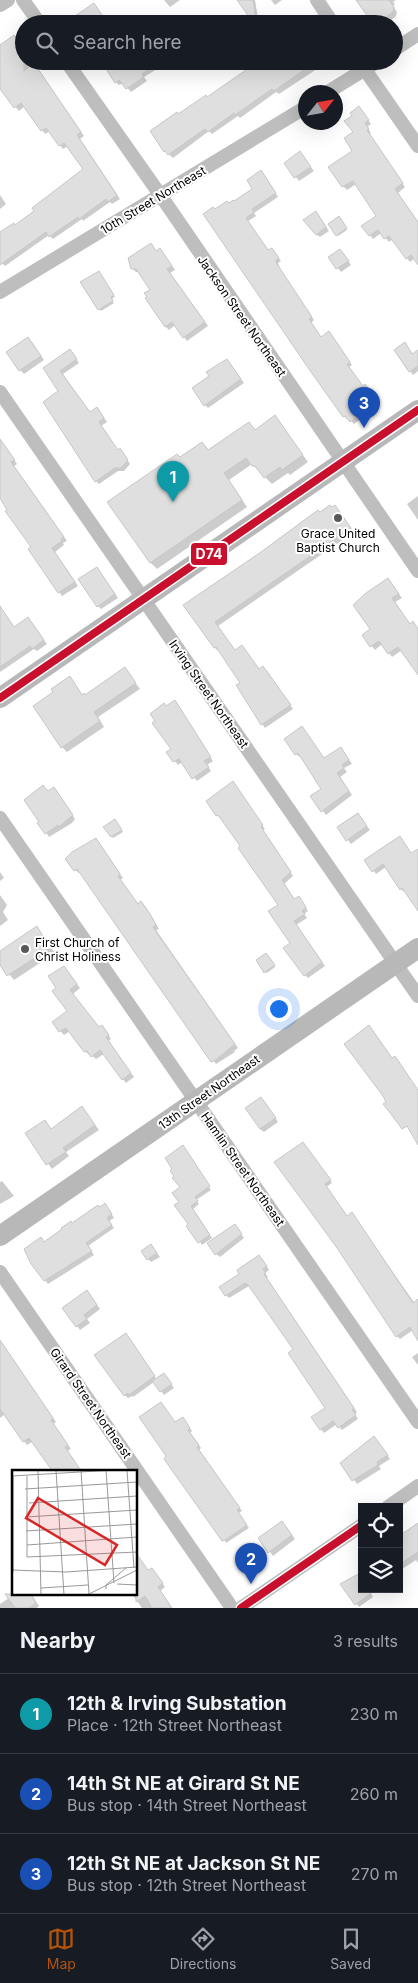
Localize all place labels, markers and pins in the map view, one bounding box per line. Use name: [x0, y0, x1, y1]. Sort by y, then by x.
pin: 3: [348, 387, 380, 428]
pin: 1: [157, 461, 189, 502]
marker: Grace United Baptist Church: [332, 512, 344, 524]
place label: Grace United Baptist Church: [296, 526, 380, 555]
place label: First Church of Christ Holiness: [35, 935, 121, 964]
marker: First Church of Christ Holiness: [19, 943, 31, 955]
pin: 2: [235, 1543, 267, 1584]

